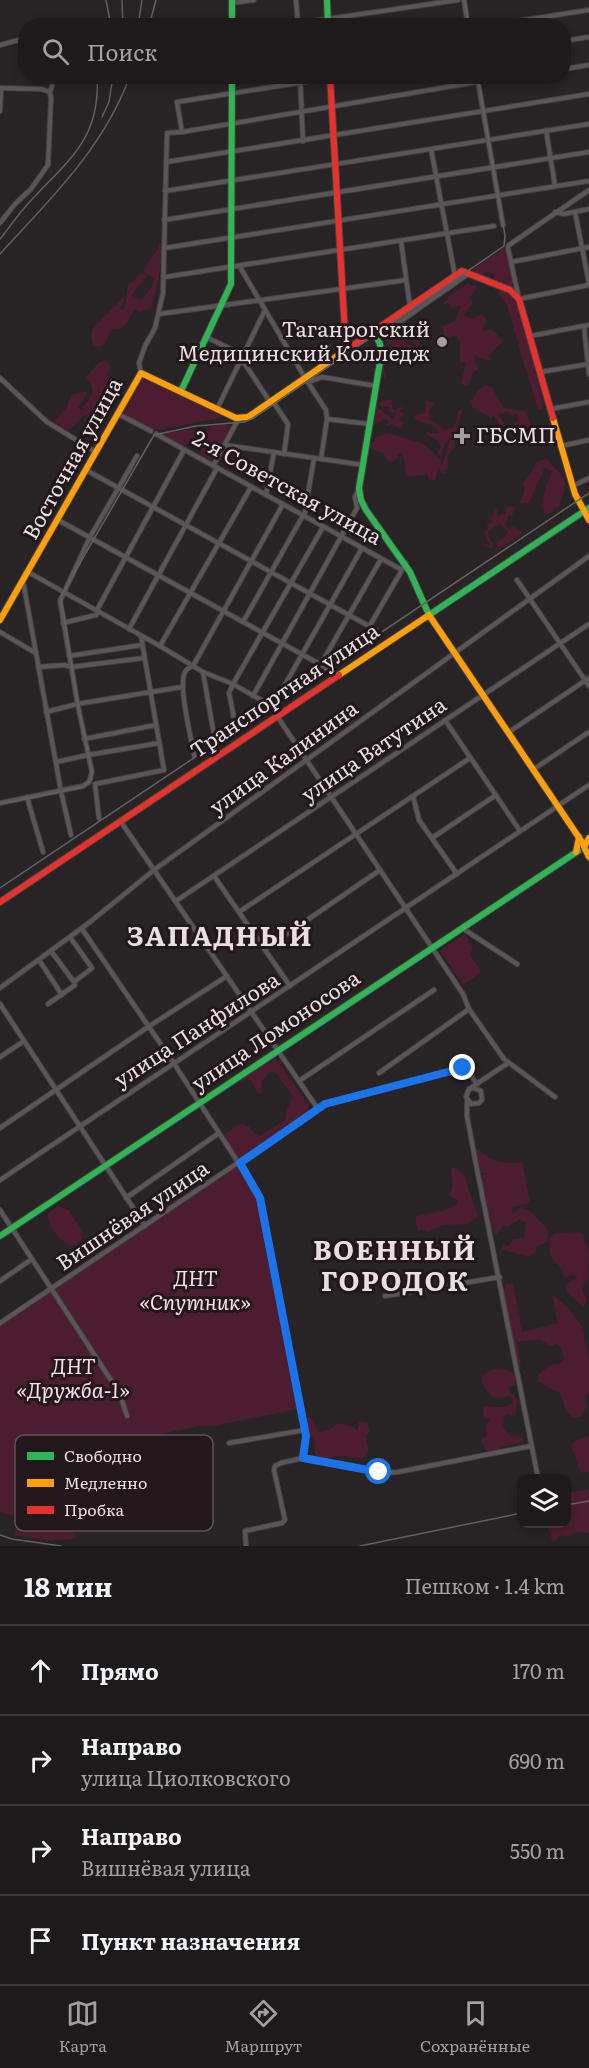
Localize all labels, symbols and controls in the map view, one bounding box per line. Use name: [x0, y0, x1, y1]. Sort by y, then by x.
search box: [18, 18, 571, 84]
icon: search: [39, 35, 72, 68]
text: Поиск: [87, 35, 157, 68]
place label: Таганрогский Медицинский Колледж: [178, 312, 430, 367]
marker: Таганрогский Медицинский Колледж: [435, 335, 449, 349]
street label: Восточная улица: [13, 370, 129, 545]
place label: ГБСМП: [476, 418, 556, 449]
street label: 2-я Советская улица: [188, 421, 389, 551]
marker: ГБСМП: [453, 427, 471, 445]
street label: Транспортная улица: [183, 614, 385, 764]
street label: улица Ватутина: [294, 687, 452, 808]
street label: улица Калинина: [202, 691, 364, 821]
district label: ЗАПАДНЫЙ: [127, 914, 313, 954]
street label: улица Ломоносова: [184, 960, 366, 1097]
street label: улица Панфилова: [107, 962, 285, 1093]
route end: [449, 1054, 475, 1080]
street label: Вишнёвая улица: [49, 1151, 215, 1277]
district label: ВОЕННЫЙ ГОРОДОК: [313, 1228, 477, 1299]
park label: ДНТ «Спутник»: [139, 1261, 251, 1316]
park label: ДНТ «Дружба-1»: [16, 1349, 130, 1404]
legend: [15, 1435, 213, 1531]
text: Свободно: [64, 1443, 142, 1467]
route start: [365, 1458, 391, 1484]
text: Медленно: [64, 1470, 147, 1494]
map controls: [517, 1474, 571, 1528]
button: layers: [517, 1474, 571, 1528]
text: Пробка: [64, 1497, 125, 1521]
text: 18 мин: [24, 1566, 112, 1605]
text: Пешком · 1.4 km: [405, 1570, 565, 1600]
icon: ahead: [24, 1654, 57, 1687]
text: Прямо: [81, 1654, 159, 1687]
text: 170 m: [512, 1655, 565, 1685]
text: Направо: [81, 1729, 182, 1762]
icon: right: [24, 1744, 57, 1777]
text: 690 m: [509, 1745, 565, 1775]
text: улица Циолковского: [81, 1762, 291, 1792]
text: Направо: [81, 1819, 182, 1852]
icon: right: [24, 1834, 57, 1867]
text: 550 m: [510, 1835, 565, 1865]
text: Вишнёвая улица: [81, 1852, 251, 1882]
icon: arrive: [24, 1924, 57, 1957]
text: Пункт назначения: [81, 1924, 300, 1957]
tab: Карта: [59, 1997, 107, 2057]
tab: Маршрут: [225, 1997, 302, 2057]
tab: Сохранённые: [420, 1997, 530, 2057]

